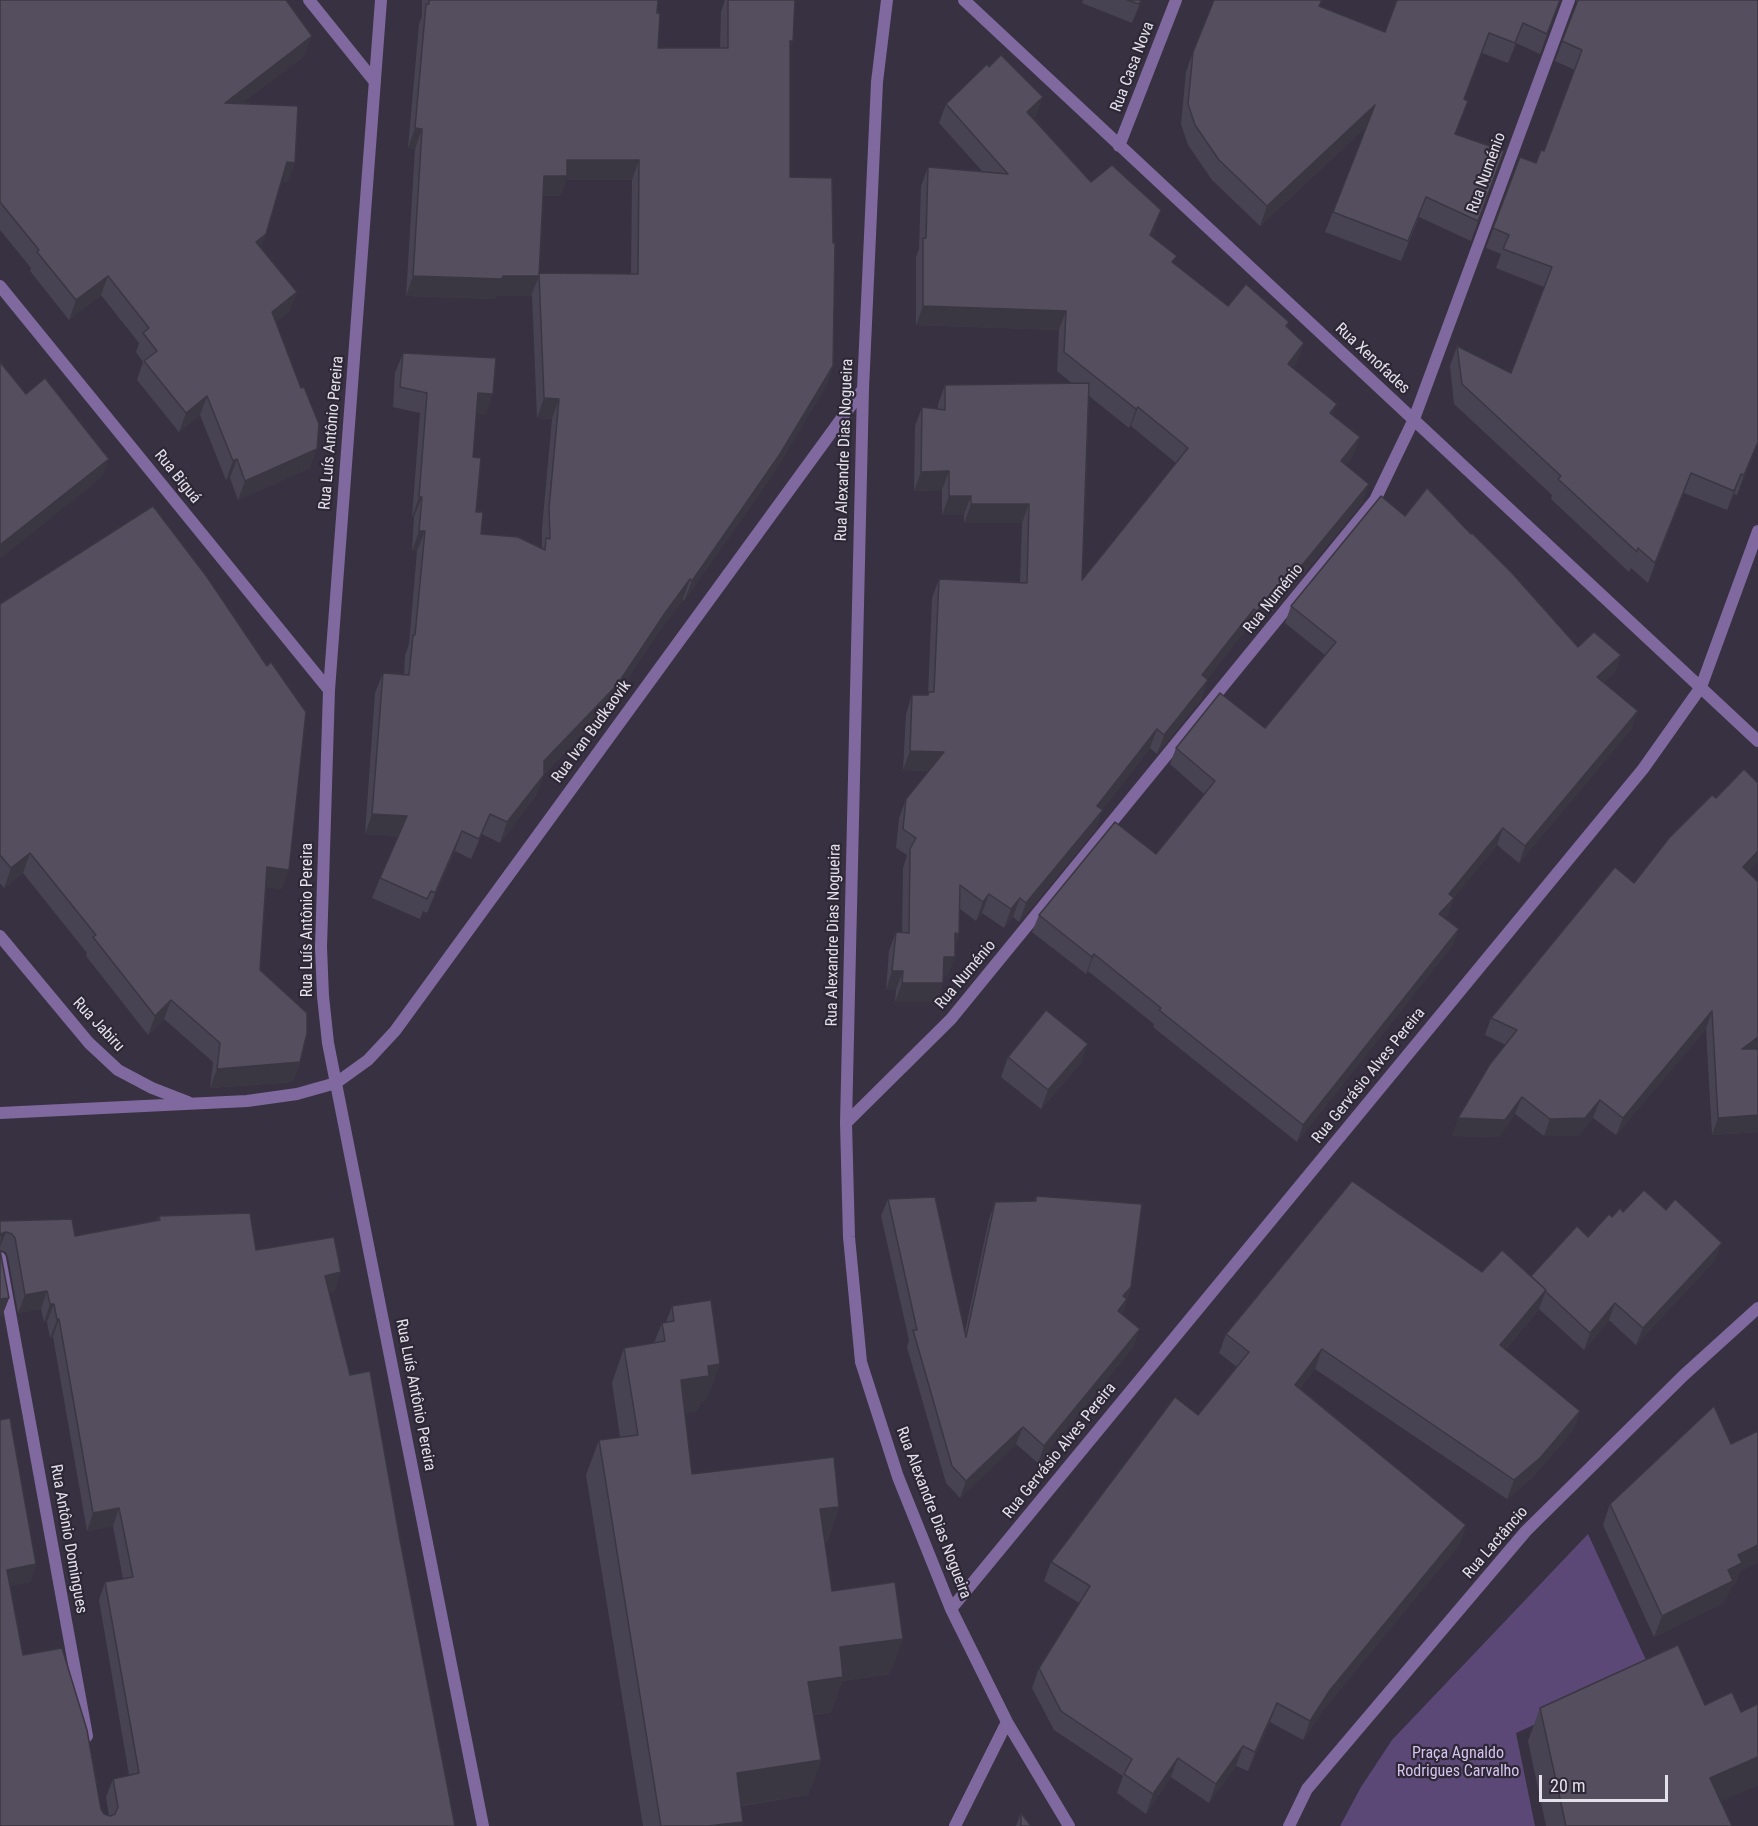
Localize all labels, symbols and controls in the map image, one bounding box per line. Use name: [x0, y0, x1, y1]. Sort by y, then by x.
street label: Rua Casa Nova: [1107, 19, 1159, 115]
street label: Rua Numénio: [1464, 130, 1510, 216]
street label: Rua Xenofades: [1331, 320, 1413, 398]
street label: Rua Luís Antônio Pereira: [316, 355, 348, 511]
street label: Rua Alexandre Dias Nogueira: [832, 358, 858, 542]
street label: Rua Biguá: [150, 446, 204, 508]
street label: Rua Numénio: [1240, 560, 1308, 638]
street label: Rua Ivan Budkaovik: [548, 677, 636, 787]
street label: Rua Luís Antônio Pereira: [298, 843, 318, 997]
street label: Rua Alexandre Dias Nogueira: [823, 844, 845, 1026]
street label: Rua Numénio: [932, 937, 1000, 1013]
street label: Rua Jabiru: [68, 994, 128, 1056]
street label: Rua Gervásio Alves Pereira: [1308, 1004, 1430, 1148]
street label: Rua Luís Antônio Pereira: [391, 1317, 439, 1473]
street label: Rua Gervásio Alves Pereira: [999, 1379, 1121, 1523]
street label: Rua Alexandre Dias Nogueira: [891, 1424, 975, 1602]
street label: Rua Antônio Domingues: [45, 1463, 91, 1615]
street label: Rua Lactâncio: [1459, 1503, 1533, 1583]
park label: Praça Agnaldo Rodrigues Carvalho: [1397, 1744, 1519, 1782]
scale bar: [1542, 1763, 1671, 1801]
text: 20 m: [1550, 1775, 1585, 1796]

